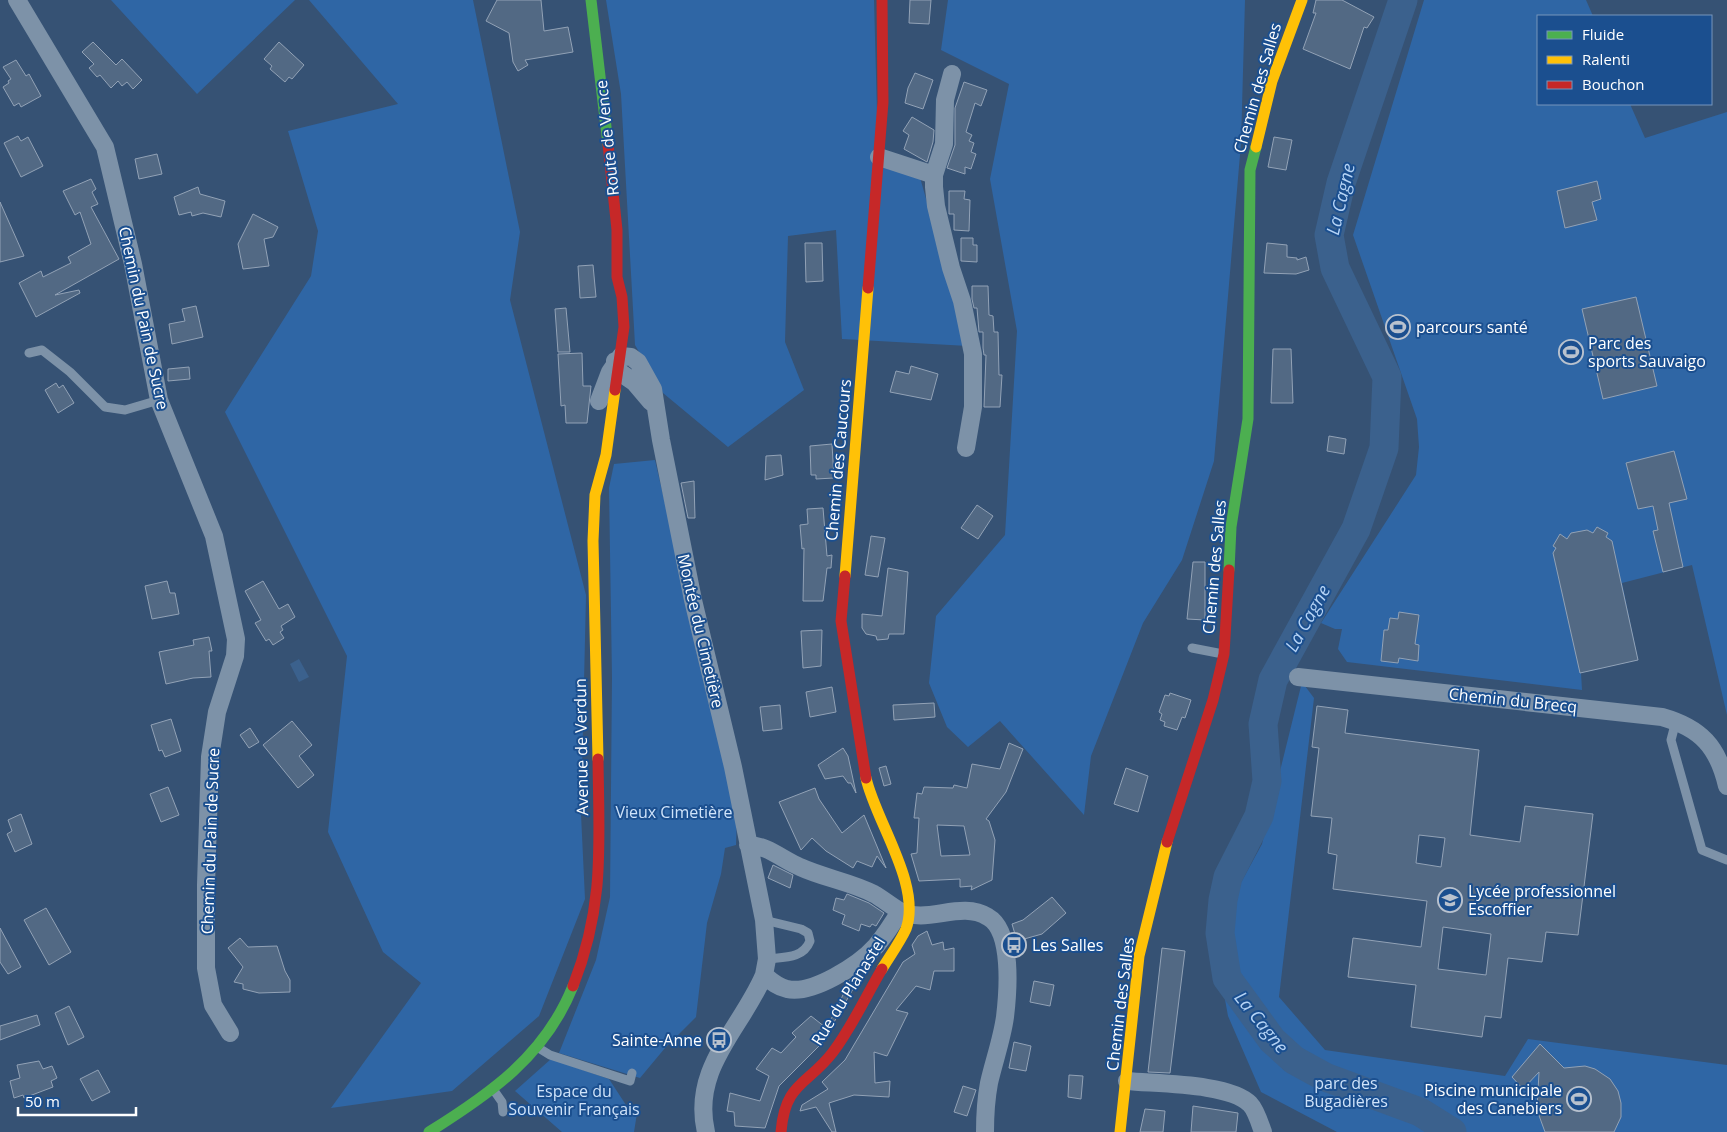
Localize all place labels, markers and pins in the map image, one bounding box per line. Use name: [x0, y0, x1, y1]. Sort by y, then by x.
sports icon: parcours santé: [1385, 314, 1411, 340]
place label: parcours santé: [1416, 316, 1528, 338]
place label: Parc des sports Sauvaigo: [1588, 332, 1706, 372]
sports icon: Parc des sports Sauvaigo: [1558, 339, 1584, 365]
place label: Lycée professionnel Escoffier: [1468, 880, 1616, 920]
school or university icon: Lycée professionnel Escoffier: [1437, 887, 1463, 913]
bus stop icon: Les Salles: [1001, 932, 1027, 958]
place label: Les Salles: [1032, 934, 1103, 956]
bus stop icon: Sainte-Anne: [706, 1027, 732, 1053]
place label: Sainte-Anne: [612, 1029, 702, 1051]
place label: Piscine municipale des Canebiers: [1424, 1079, 1562, 1119]
sports icon: Piscine municipale des Canebiers: [1566, 1086, 1592, 1112]

